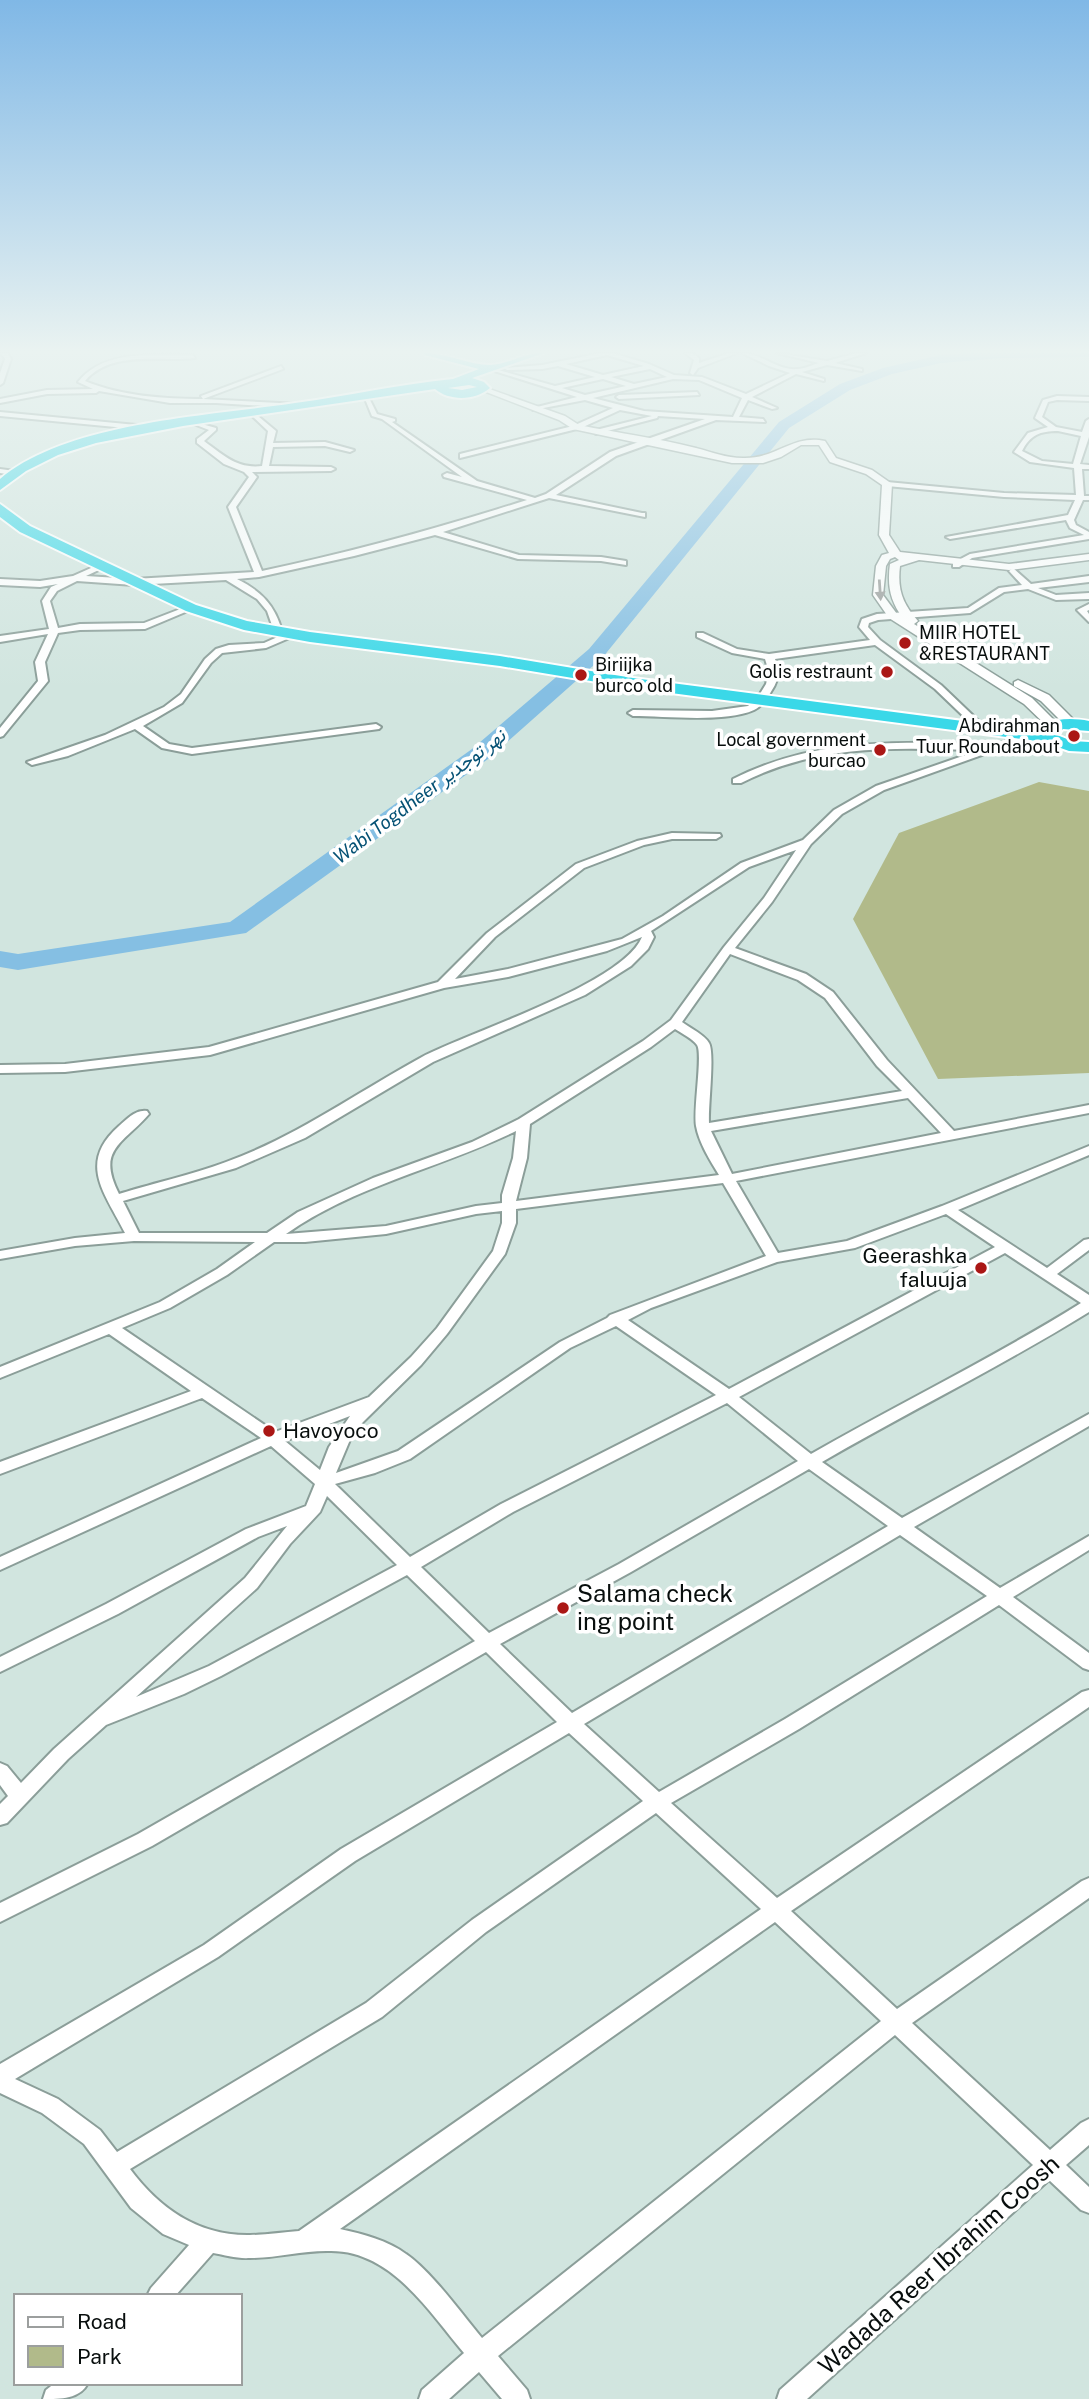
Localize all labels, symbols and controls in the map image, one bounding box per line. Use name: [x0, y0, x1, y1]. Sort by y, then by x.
one-way arrow: [875, 579, 886, 601]
place label: MIIR HOTEL &RESTAURANT: [919, 622, 1050, 664]
marker: MIIR HOTEL &RESTAURANT: [897, 635, 913, 651]
place label: Biriijka burco old: [595, 654, 673, 696]
place label: Golis restraunt: [749, 661, 873, 682]
marker: Golis restraunt: [879, 664, 895, 680]
marker: Biriijka burco old: [573, 667, 589, 683]
place label: Abdirahman Tuur Roundabout: [916, 715, 1060, 757]
water label: Wabi Togdheer نهر توجدير: [329, 723, 511, 869]
marker: Abdirahman Tuur Roundabout: [1066, 728, 1082, 744]
place label: Local government burcao: [716, 729, 866, 771]
marker: Local government burcao: [872, 742, 888, 758]
place label: Geerashka faluuja: [863, 1243, 967, 1292]
marker: Geerashka faluuja: [973, 1260, 989, 1276]
place label: Havoyoco: [283, 1418, 379, 1443]
marker: Havoyoco: [261, 1423, 277, 1439]
place label: Salama check ing point: [577, 1579, 733, 1635]
marker: Salama check ing point: [555, 1600, 571, 1616]
street label: Wadada Reer Ibrahim Coosh: [812, 2149, 1064, 2380]
legend: [14, 2294, 242, 2385]
text: Road: [77, 2309, 127, 2334]
text: Park: [77, 2344, 122, 2369]

